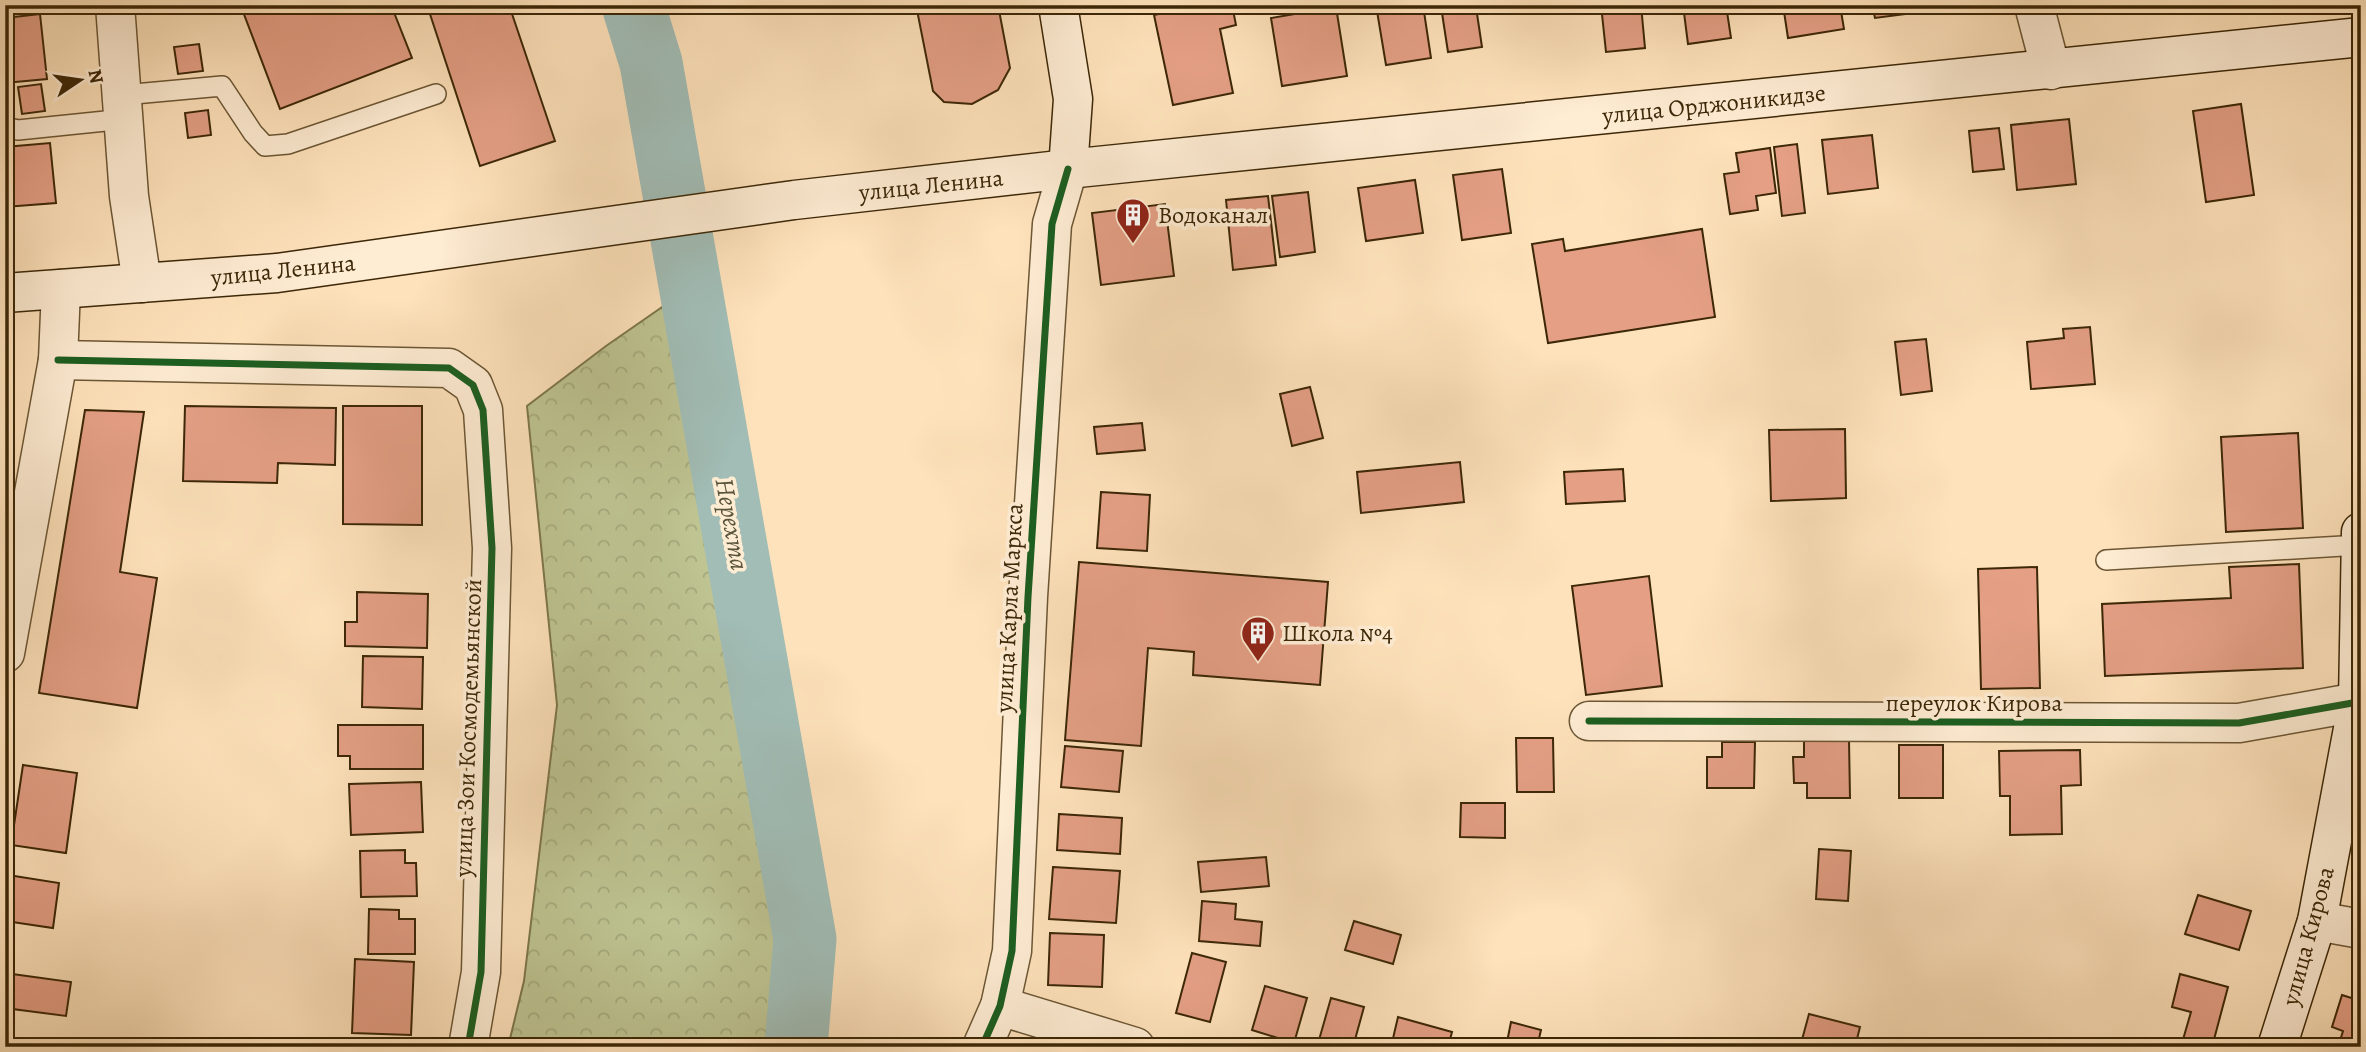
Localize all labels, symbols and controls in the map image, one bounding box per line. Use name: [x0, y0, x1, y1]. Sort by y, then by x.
north arrow: [46, 46, 116, 116]
text: N: [81, 67, 110, 86]
street label: улица Орджоникидзе: [1600, 76, 1827, 132]
street label: улица Ленина: [856, 161, 1005, 209]
building icon: Водоканал: [1114, 196, 1152, 245]
place label: Водоканал: [1158, 199, 1268, 231]
street label: улица Ленина: [208, 246, 357, 294]
water label: Нерехта: [707, 475, 757, 573]
street label: улица Карла Маркса: [987, 503, 1030, 714]
street label: улица Зои Космодемьянской: [447, 578, 489, 879]
building icon: Школа №4: [1239, 614, 1277, 663]
place label: Школа №4: [1282, 617, 1393, 649]
street label: переулок Кирова: [1886, 687, 2062, 719]
street label: улица Кирова: [2274, 863, 2342, 1010]

